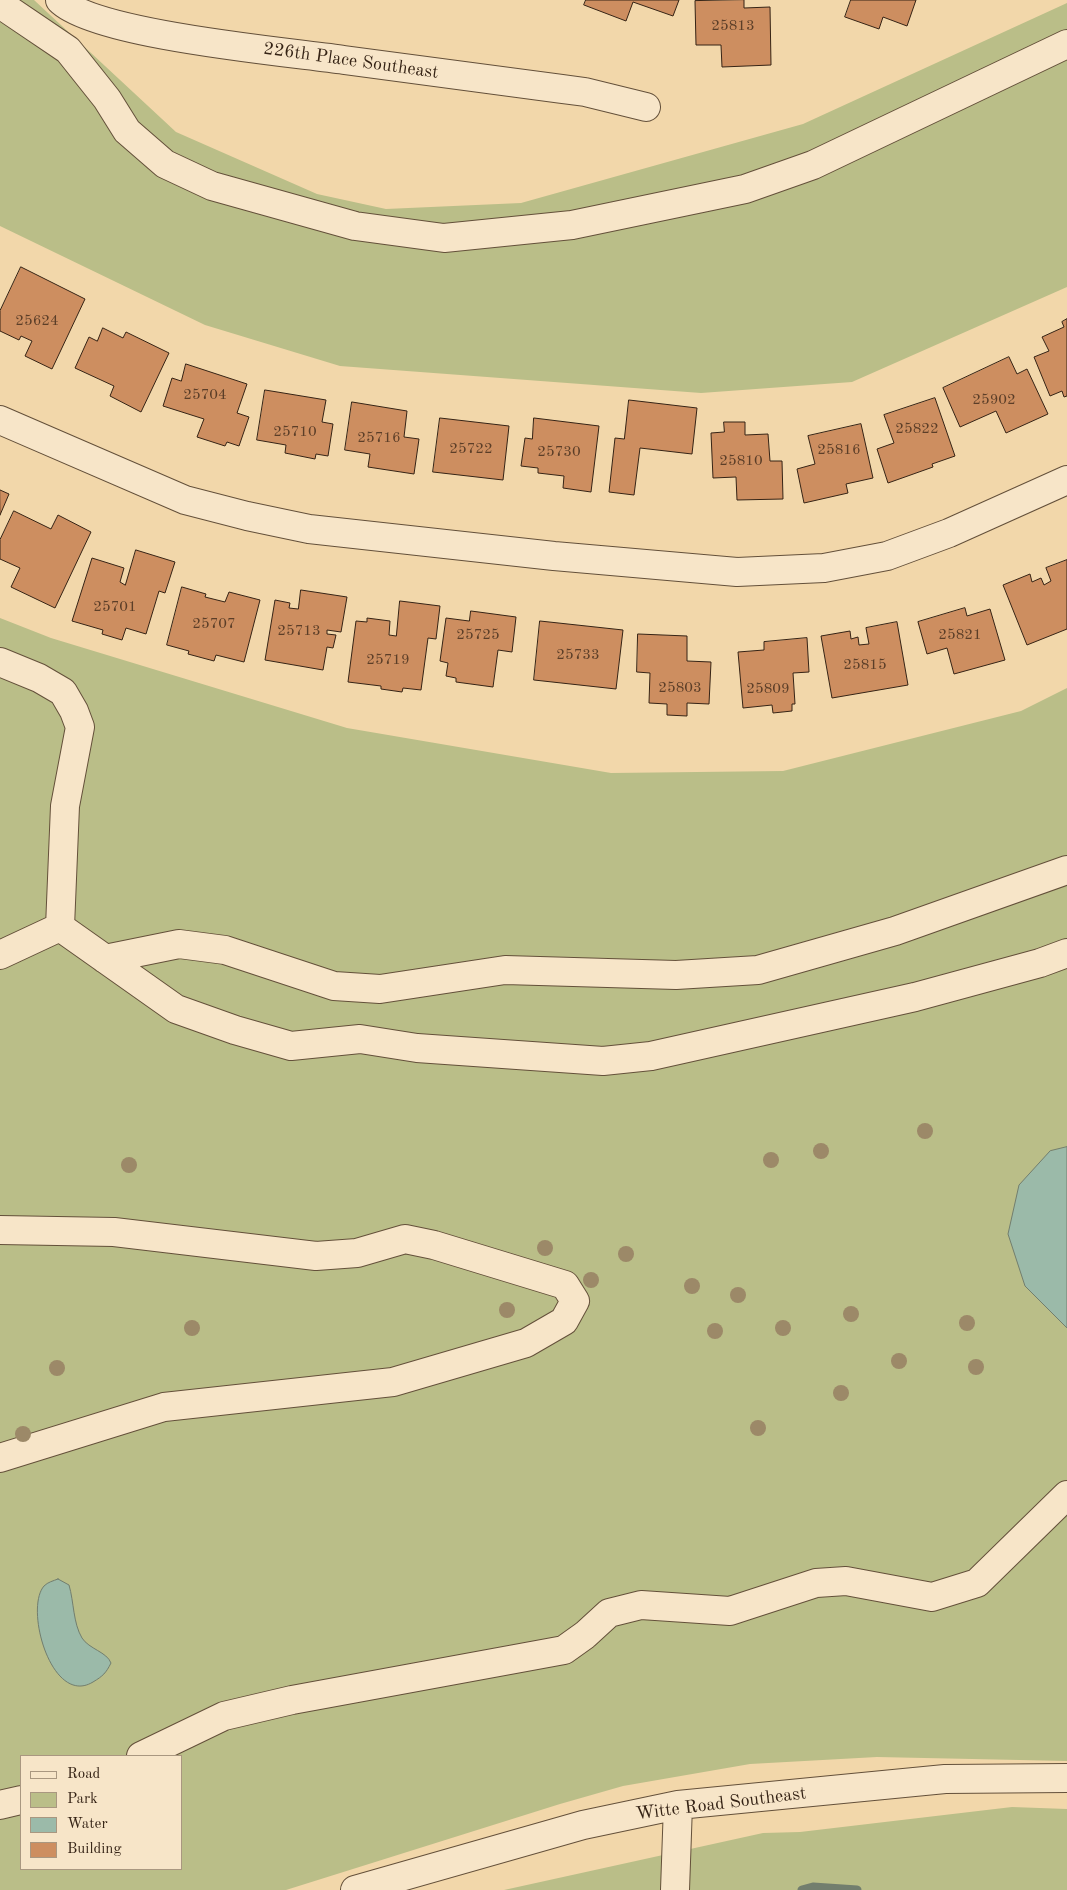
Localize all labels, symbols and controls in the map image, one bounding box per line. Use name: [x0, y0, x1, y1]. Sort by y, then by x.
house number: 25813: [711, 17, 755, 35]
street label: 226th Place Southeast: [262, 38, 440, 84]
house number: 25624: [15, 312, 59, 330]
house number: 25704: [183, 386, 227, 404]
house number: 25902: [972, 391, 1016, 409]
house number: 25822: [895, 420, 939, 438]
house number: 25710: [273, 423, 317, 441]
house number: 25716: [357, 429, 401, 447]
house number: 25722: [449, 440, 493, 458]
house number: 25816: [817, 441, 861, 459]
house number: 25730: [537, 443, 581, 461]
house number: 25810: [719, 452, 763, 470]
house number: 25701: [93, 598, 137, 616]
house number: 25707: [192, 615, 236, 633]
house number: 25713: [277, 622, 321, 640]
house number: 25725: [456, 626, 500, 644]
house number: 25821: [938, 626, 982, 644]
house number: 25733: [556, 646, 600, 664]
house number: 25719: [366, 651, 410, 669]
house number: 25815: [843, 656, 887, 674]
house number: 25803: [658, 679, 702, 697]
house number: 25809: [746, 680, 790, 698]
legend: [20, 1755, 182, 1870]
text: Road: [67, 1767, 100, 1782]
street label: Witte Road Southeast: [635, 1783, 807, 1825]
text: Park: [67, 1792, 98, 1807]
text: Water: [67, 1817, 108, 1832]
text: Building: [67, 1842, 122, 1857]

